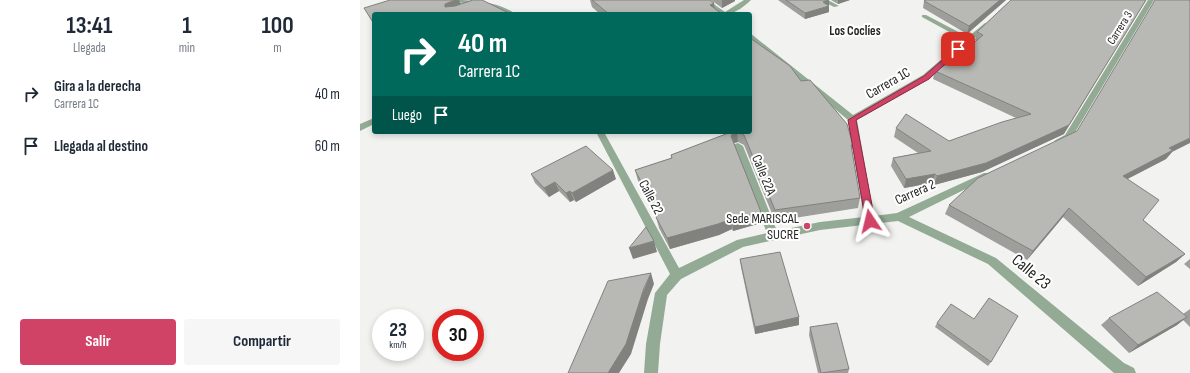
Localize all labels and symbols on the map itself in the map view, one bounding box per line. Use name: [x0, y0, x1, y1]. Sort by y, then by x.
street label: Carrera 3: [1104, 9, 1136, 47]
district label: Los Coclíes: [829, 23, 881, 39]
pin: [941, 32, 975, 66]
street label: Carrera 1C: [863, 63, 913, 102]
street label: Calle 22A: [748, 152, 780, 199]
street label: Carrera 2: [892, 175, 938, 208]
street label: Calle 22: [635, 177, 667, 217]
position arrow: [849, 200, 891, 242]
place label: Sede MARISCAL SUCRE: [726, 210, 799, 243]
marker: Sede MARISCAL SUCRE: [802, 221, 812, 231]
street label: Calle 23: [1008, 250, 1054, 294]
speed limit sign: 30: [432, 309, 484, 361]

